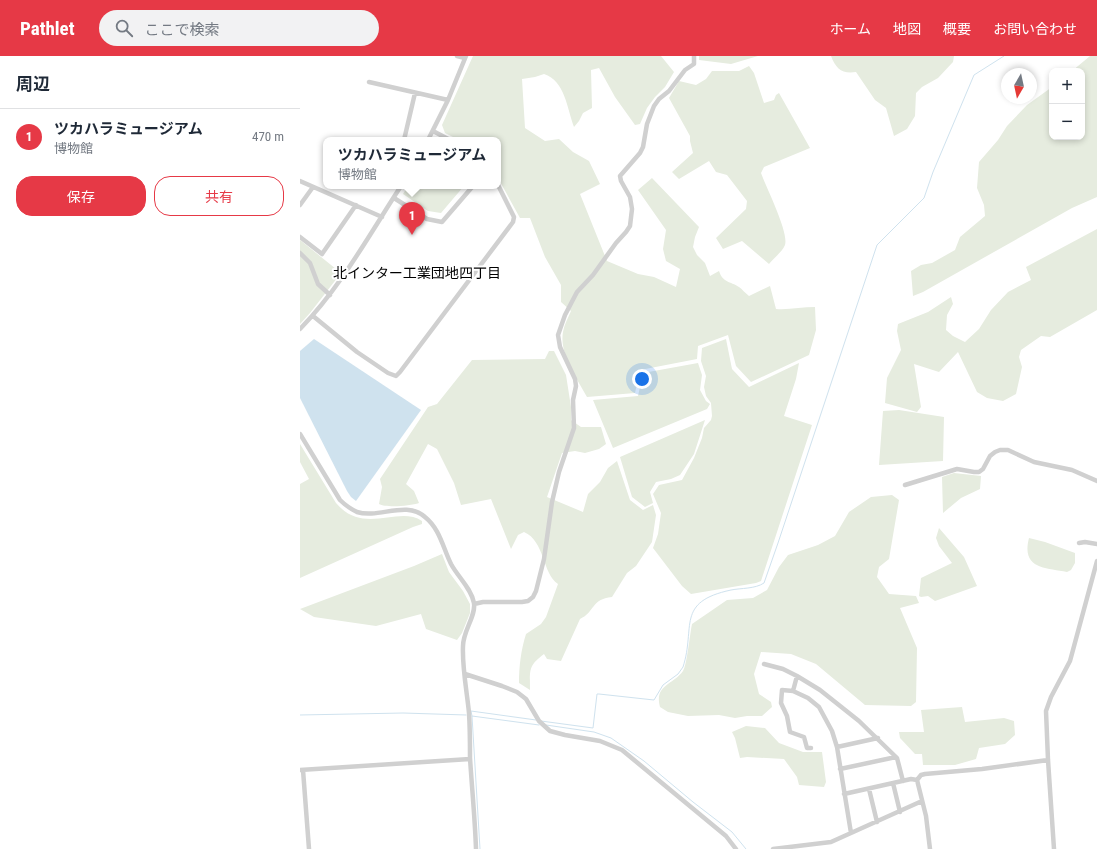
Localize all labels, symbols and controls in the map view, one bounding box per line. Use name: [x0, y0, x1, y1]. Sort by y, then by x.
search box: [99, 10, 379, 46]
text: Pathlet: [20, 17, 75, 40]
icon: search: [113, 17, 135, 39]
text: ここで検索: [145, 21, 220, 39]
text: ホーム: [829, 21, 871, 37]
text: 地図: [893, 21, 921, 37]
text: 概要: [943, 21, 971, 37]
text: お問い合わせ: [993, 21, 1077, 37]
north arrow: [1001, 68, 1037, 104]
map controls: [1049, 68, 1085, 140]
button: +: [1049, 68, 1085, 104]
text: 周辺: [16, 74, 50, 94]
button: −: [1049, 104, 1085, 140]
text: ツカハラミュージアム: [54, 120, 203, 138]
text: 1: [26, 129, 32, 144]
text: 470 m: [252, 129, 284, 144]
popup: [323, 137, 501, 189]
text: 博物館: [54, 141, 93, 156]
text: ツカハラミュージアム: [338, 146, 486, 164]
text: 博物館: [338, 167, 377, 182]
button: 保存: [16, 176, 146, 216]
button: 共有: [154, 176, 284, 216]
pin: 1: [399, 202, 425, 235]
district label: 北インター工業団地四丁目: [333, 265, 501, 281]
your location: [632, 369, 652, 389]

